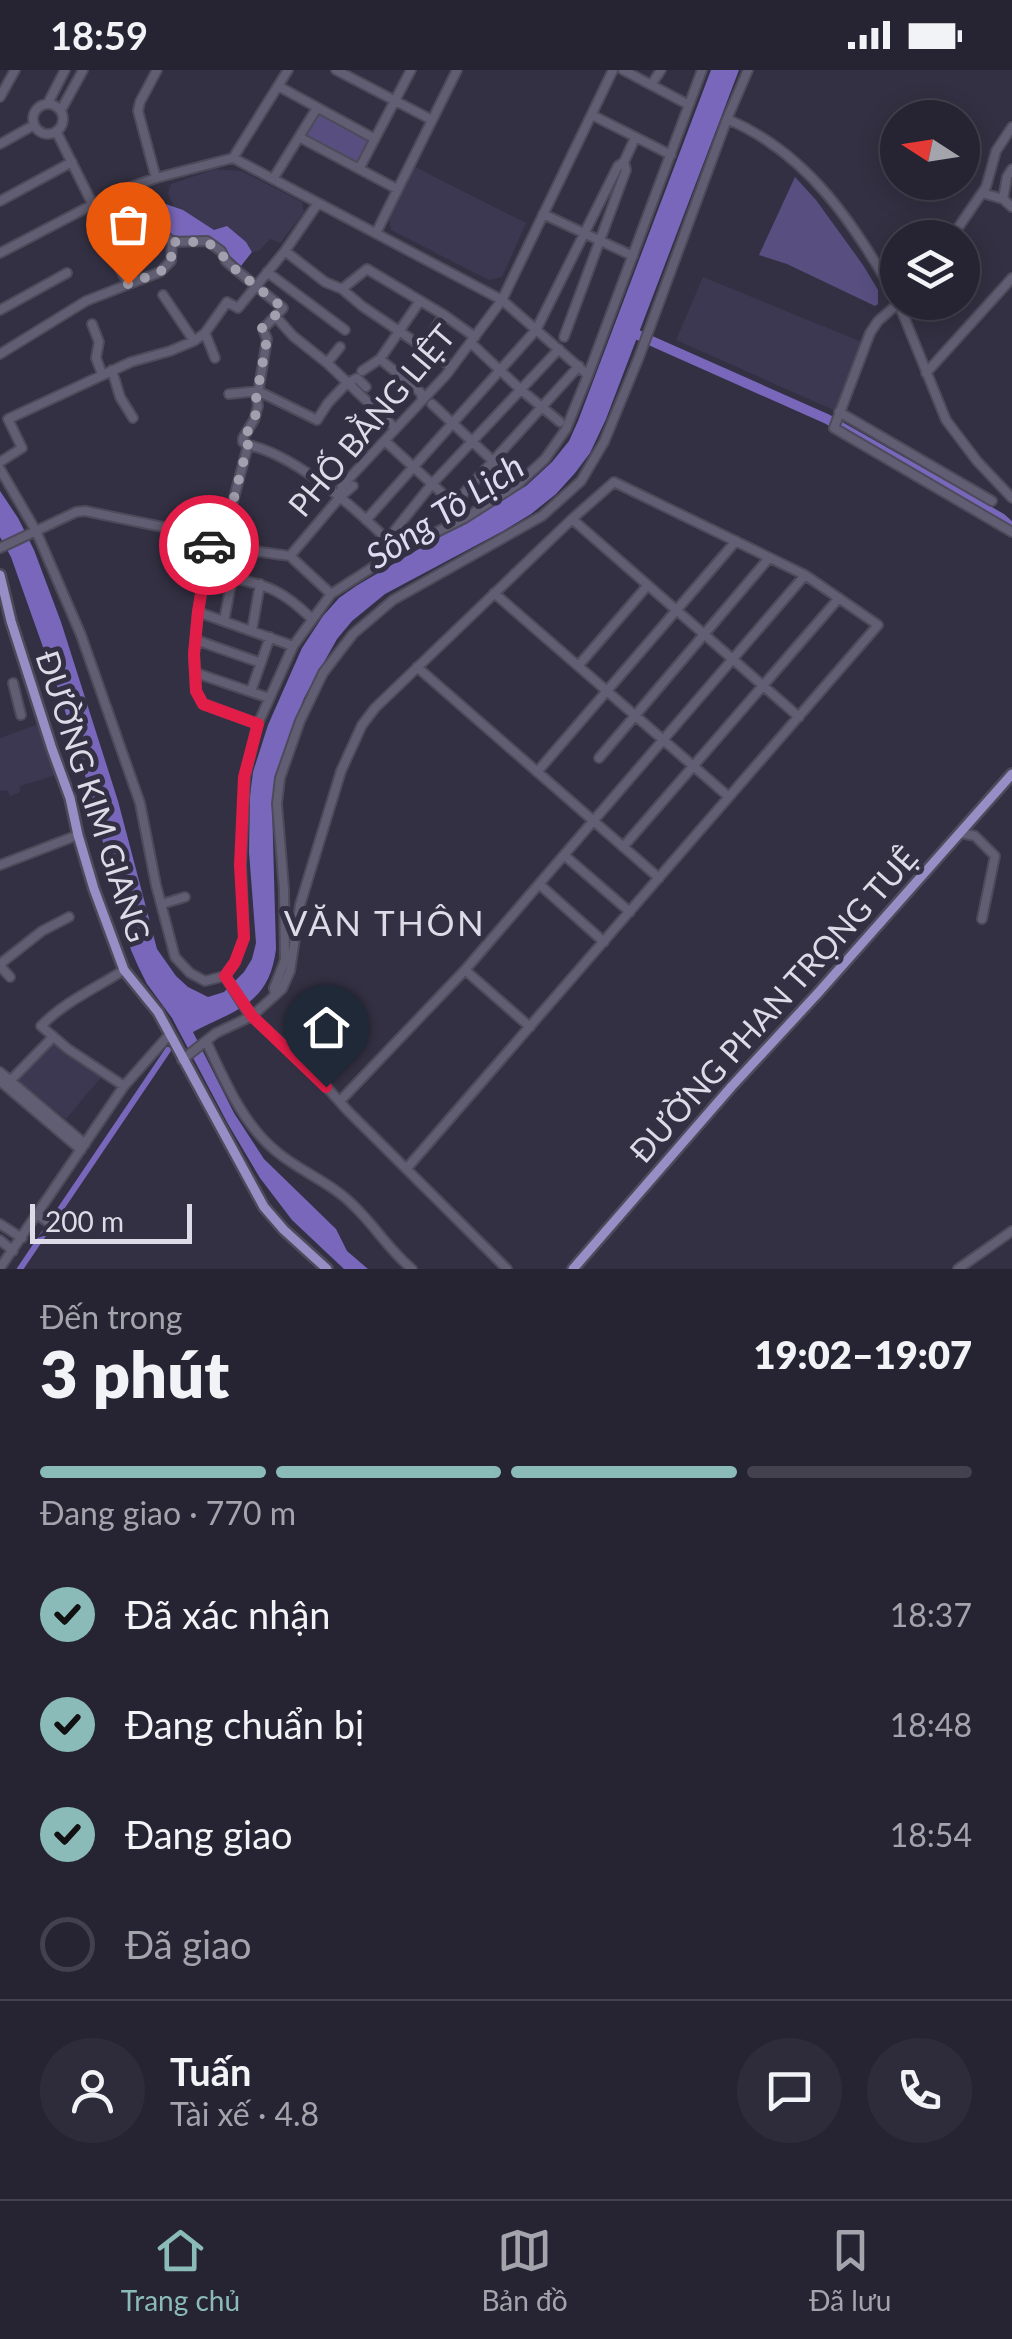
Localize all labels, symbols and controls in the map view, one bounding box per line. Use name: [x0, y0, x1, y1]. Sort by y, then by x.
text: 18:59: [50, 12, 148, 58]
north arrow: [880, 100, 980, 200]
map controls: [880, 100, 980, 320]
pin: [86, 182, 171, 285]
icon: bag: [101, 197, 156, 252]
button: layers: [880, 220, 980, 320]
street label: PHỐ BẰNG LIỆT: [277, 314, 463, 524]
water label: Sông Tô Lịch: [357, 444, 531, 576]
courier: [159, 495, 259, 595]
icon: car: [182, 518, 237, 573]
street label: ĐƯỜNG KIM GIANG: [28, 645, 160, 947]
street label: ĐƯỜNG PHAN TRỌNG TUỆ: [621, 838, 925, 1170]
district label: VĂN THÔN: [284, 901, 486, 943]
pin: [284, 985, 369, 1088]
icon: home: [299, 1000, 354, 1055]
scale bar: [30, 1199, 192, 1244]
text: 200 m: [45, 1204, 124, 1238]
text: Đến trong: [40, 1297, 182, 1336]
text: 19:02–19:07: [753, 1331, 972, 1377]
text: 3 phút: [40, 1334, 229, 1412]
text: Đang giao · 770 m: [40, 1493, 296, 1532]
icon: check: [40, 1587, 95, 1642]
text: Đã xác nhận: [125, 1591, 331, 1637]
text: 18:37: [890, 1595, 972, 1634]
icon: check: [40, 1697, 95, 1752]
text: Đang chuẩn bị: [125, 1701, 364, 1747]
text: 18:48: [890, 1705, 972, 1744]
icon: check: [40, 1807, 95, 1862]
text: Đang giao: [125, 1811, 293, 1857]
text: 18:54: [890, 1815, 972, 1854]
text: Đã giao: [125, 1921, 252, 1967]
button: person: [40, 2038, 145, 2143]
button: chat: [737, 2038, 842, 2143]
button: phone: [867, 2038, 972, 2143]
text: Tuấn: [170, 2048, 251, 2094]
text: Tài xế · 4.8: [170, 2094, 319, 2133]
tab: Trang chủ: [121, 2223, 240, 2317]
tab: Bản đồ: [481, 2223, 568, 2317]
tab: Đã lưu: [809, 2223, 891, 2317]

